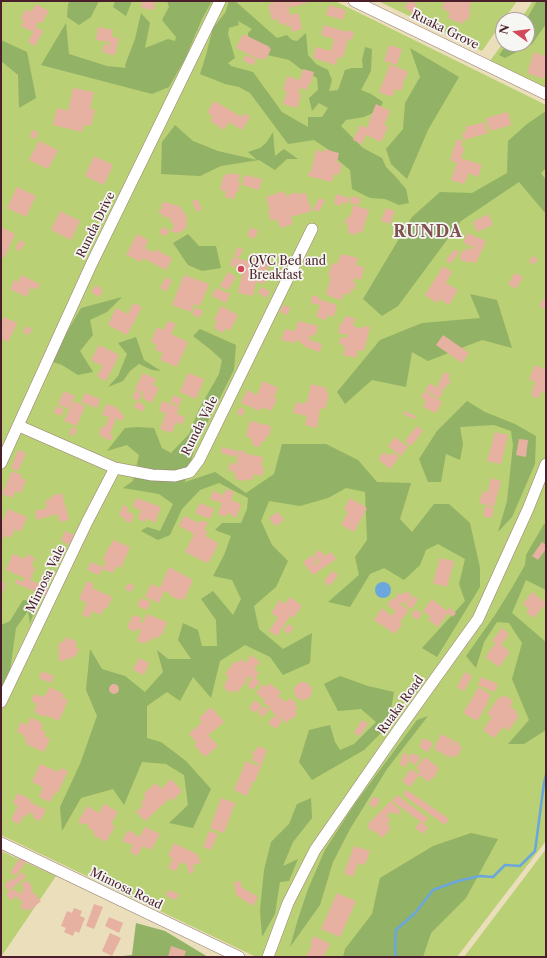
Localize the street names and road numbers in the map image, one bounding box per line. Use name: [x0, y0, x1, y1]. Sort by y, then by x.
street label: Ruaka Grove: [409, 7, 481, 53]
street label: Runda Drive: [74, 190, 118, 260]
street label: Runda Vale: [179, 394, 221, 458]
street label: Mimosa Vale: [23, 543, 69, 615]
street label: Ruaka Road: [375, 673, 427, 737]
street label: Mimosa Road: [87, 865, 165, 913]

